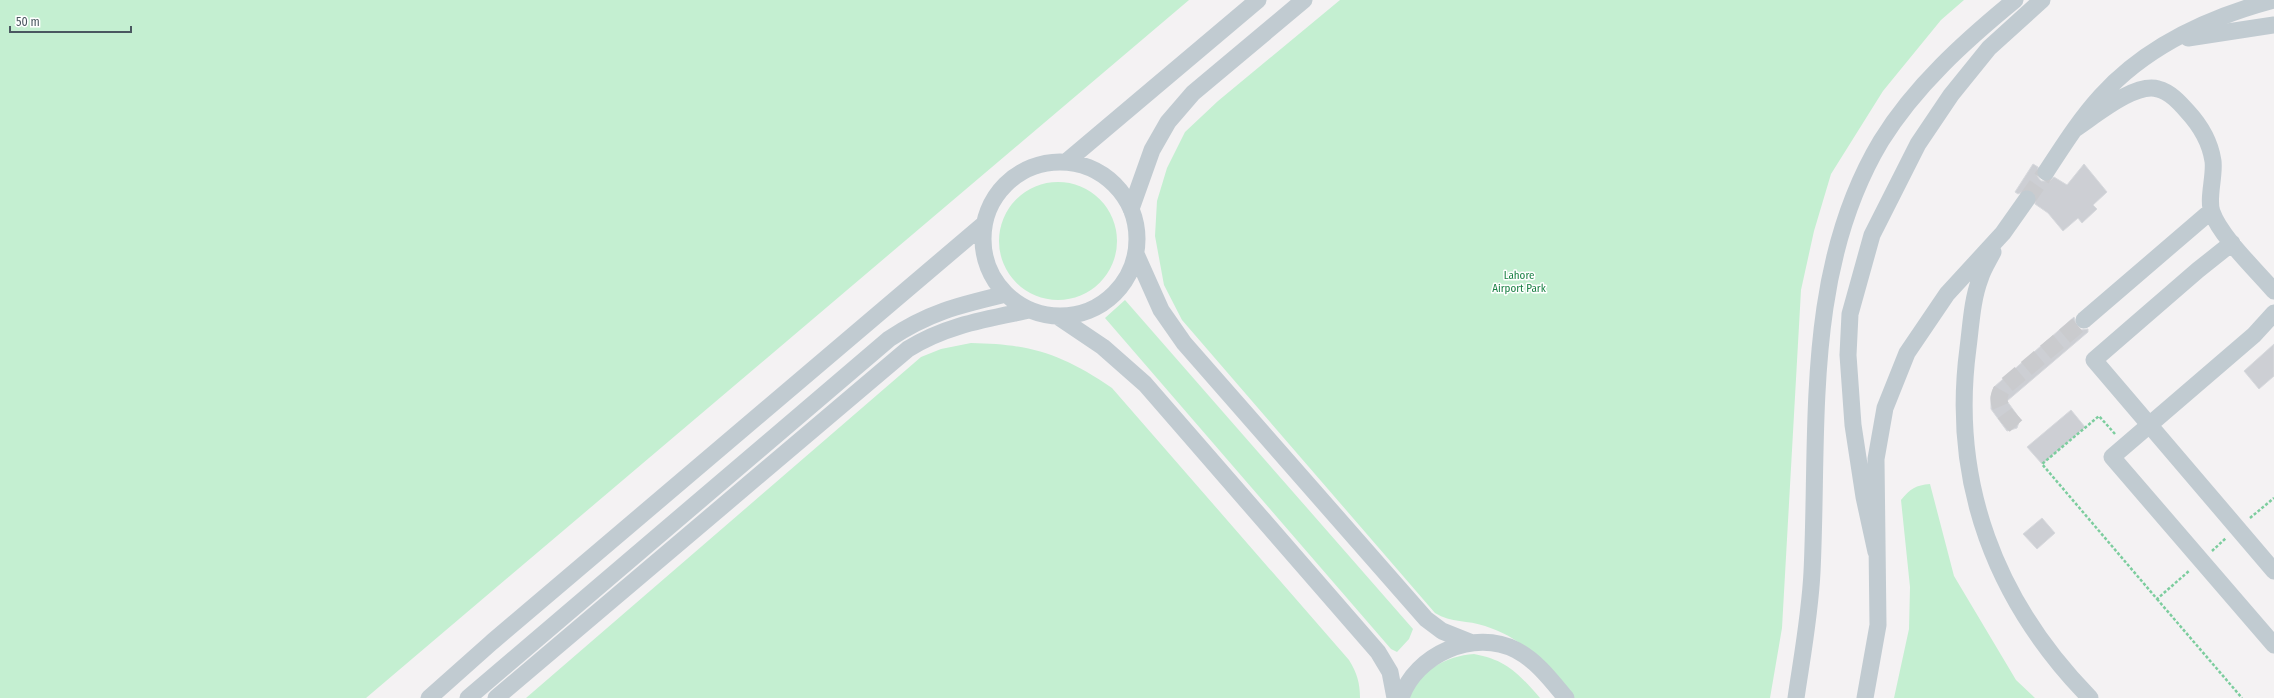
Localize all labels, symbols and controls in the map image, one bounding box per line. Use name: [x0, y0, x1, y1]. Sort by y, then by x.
scale bar: [10, 8, 131, 34]
text: 50 m: [16, 15, 40, 29]
park label: Lahore Airport Park: [1492, 269, 1547, 295]

